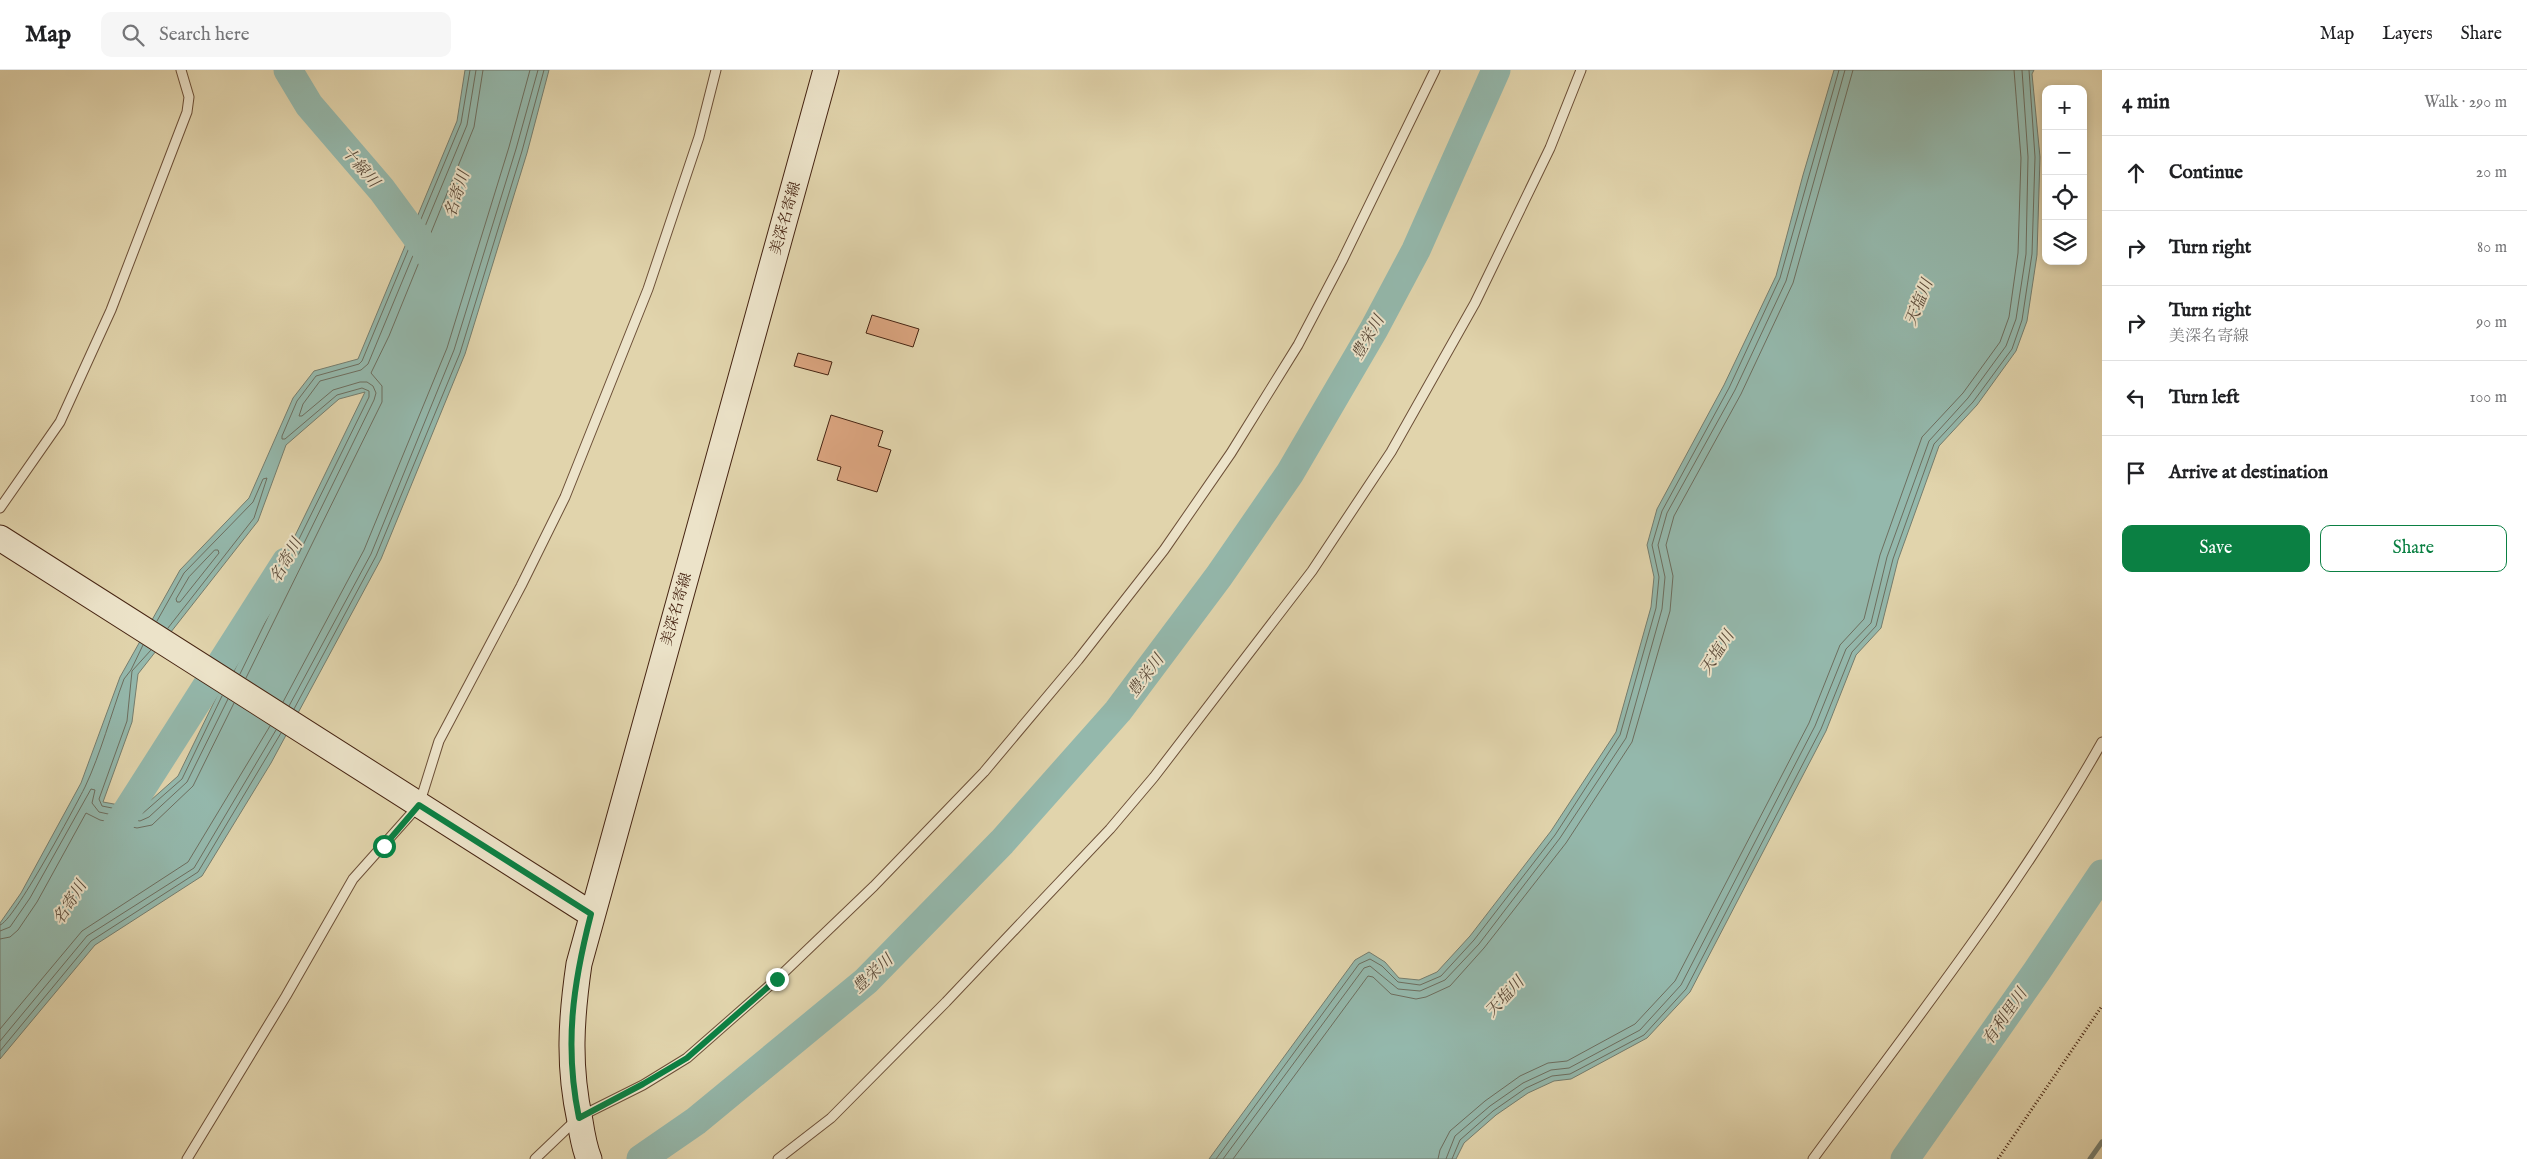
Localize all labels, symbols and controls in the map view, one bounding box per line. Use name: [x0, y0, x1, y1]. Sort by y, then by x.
search box: [101, 12, 451, 57]
text: Map: [25, 19, 71, 50]
icon: search: [119, 21, 147, 49]
text: Search here: [159, 23, 250, 47]
text: Map: [2320, 23, 2354, 46]
text: Layers: [2382, 23, 2433, 46]
text: Share: [2461, 23, 2502, 46]
map controls: [2042, 85, 2087, 265]
button: +: [2042, 85, 2087, 130]
text: 4 min: [2122, 89, 2170, 116]
text: Walk · 290 m: [2424, 93, 2507, 113]
button: −: [2042, 130, 2087, 175]
water label: 十線川: [336, 143, 384, 193]
icon: ahead: [2122, 159, 2150, 187]
text: Continue: [2169, 161, 2243, 185]
text: 20 m: [2476, 163, 2507, 183]
water label: 名寄川: [441, 167, 475, 221]
button: locate: [2042, 175, 2087, 220]
street label: 美深名寄線: [766, 179, 805, 257]
button: layers: [2042, 220, 2087, 265]
icon: right: [2122, 234, 2150, 262]
text: Turn right: [2169, 236, 2251, 260]
text: 80 m: [2477, 238, 2507, 258]
water label: 天塩川: [1902, 275, 1939, 329]
text: Turn right: [2169, 299, 2251, 323]
icon: right: [2122, 309, 2150, 337]
water label: 豊栄川: [1348, 310, 1390, 364]
text: 90 m: [2476, 313, 2507, 333]
text: 美深名寄線: [2169, 327, 2249, 347]
icon: left: [2122, 384, 2150, 412]
text: Turn left: [2169, 386, 2240, 410]
text: 100 m: [2470, 388, 2507, 408]
icon: arrive: [2122, 459, 2150, 487]
text: Arrive at destination: [2169, 461, 2328, 485]
button: Save: [2122, 525, 2310, 572]
button: Share: [2320, 525, 2507, 572]
water label: 名寄川: [266, 533, 308, 587]
street label: 美深名寄線: [657, 570, 696, 648]
water label: 天塩川: [1696, 626, 1740, 679]
water label: 豊栄川: [1124, 649, 1170, 701]
route start: [373, 835, 396, 858]
water label: 名寄川: [49, 876, 93, 929]
water label: 豊栄川: [849, 949, 899, 998]
route end: [766, 968, 789, 991]
water label: 天塩川: [1482, 972, 1531, 1022]
water label: 有利里川: [1979, 984, 2033, 1049]

